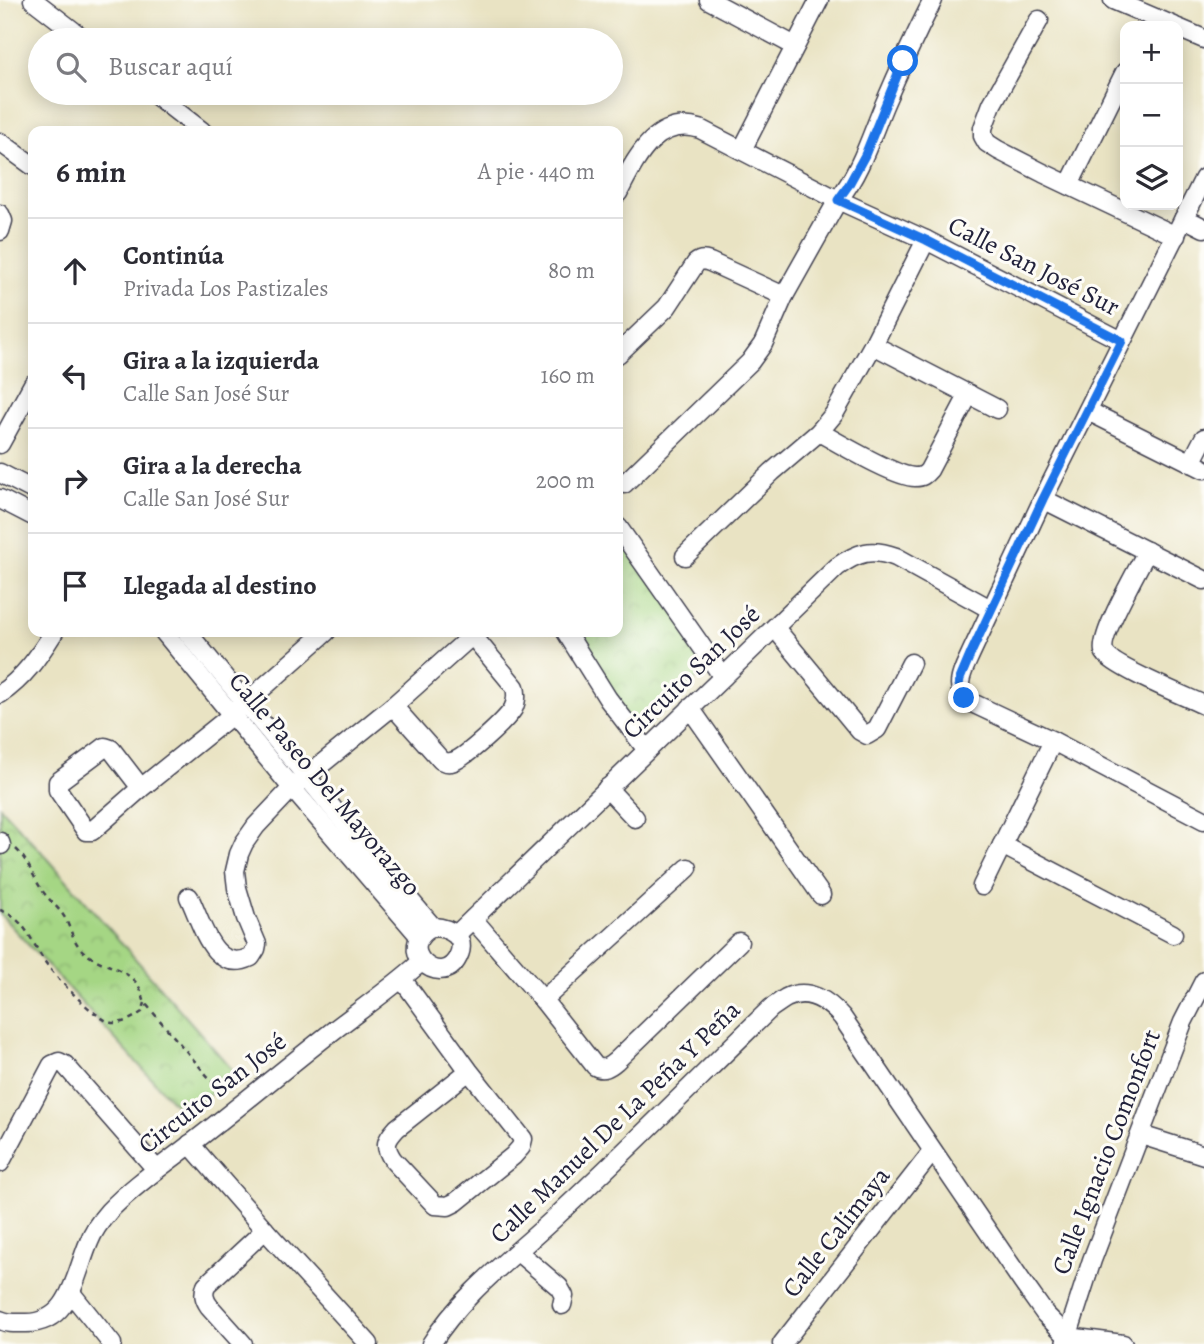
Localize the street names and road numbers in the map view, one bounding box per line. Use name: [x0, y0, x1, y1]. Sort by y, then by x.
street label: Calle San José Sur: [942, 208, 1126, 324]
street label: Circuito San José: [614, 597, 768, 747]
street label: Calle Paseo Del Mayorazgo: [221, 664, 429, 904]
street label: Calle Manuel De La Peña Y Peña: [482, 993, 748, 1251]
street label: Circuito San José: [131, 1024, 293, 1162]
street label: Calle Ignacio Comonfort: [1043, 1024, 1169, 1280]
street label: Calle Calimaya: [774, 1160, 898, 1304]

